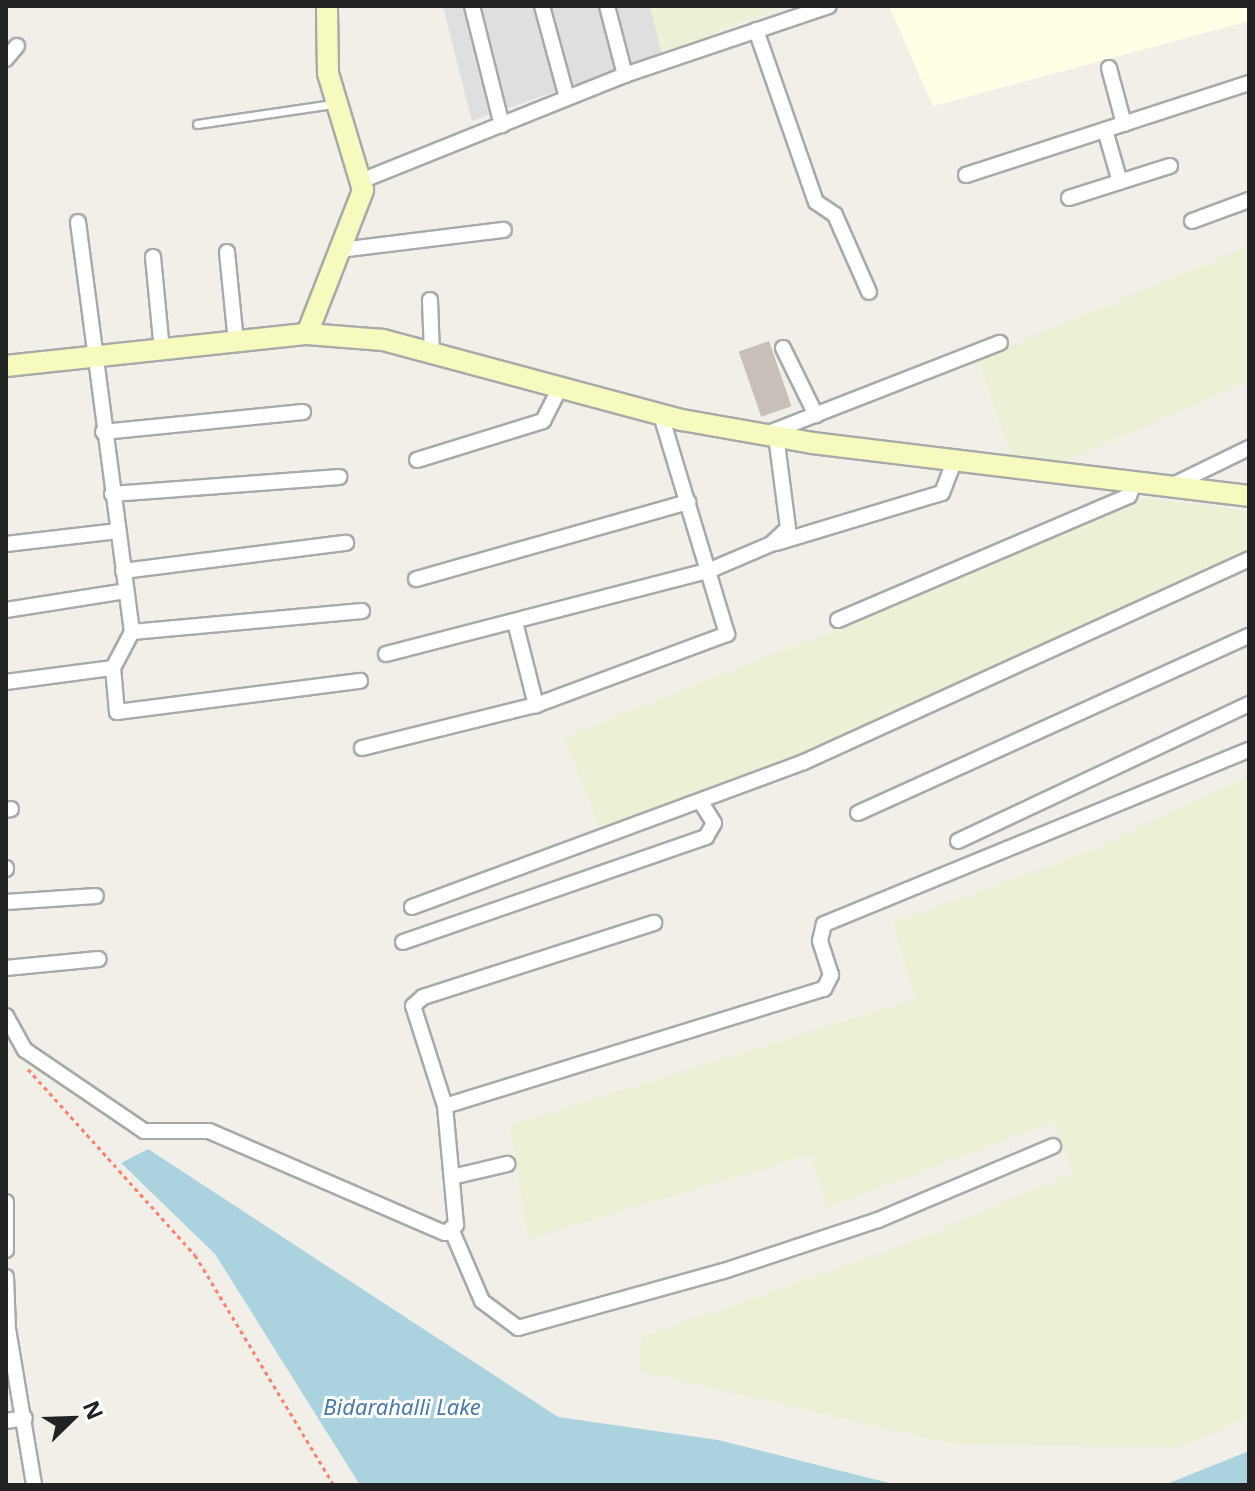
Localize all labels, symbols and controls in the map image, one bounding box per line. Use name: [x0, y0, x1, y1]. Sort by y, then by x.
north arrow: [32, 1379, 112, 1459]
water label: Bidarahalli Lake: [323, 1394, 481, 1420]
text: N: [77, 1396, 111, 1424]

